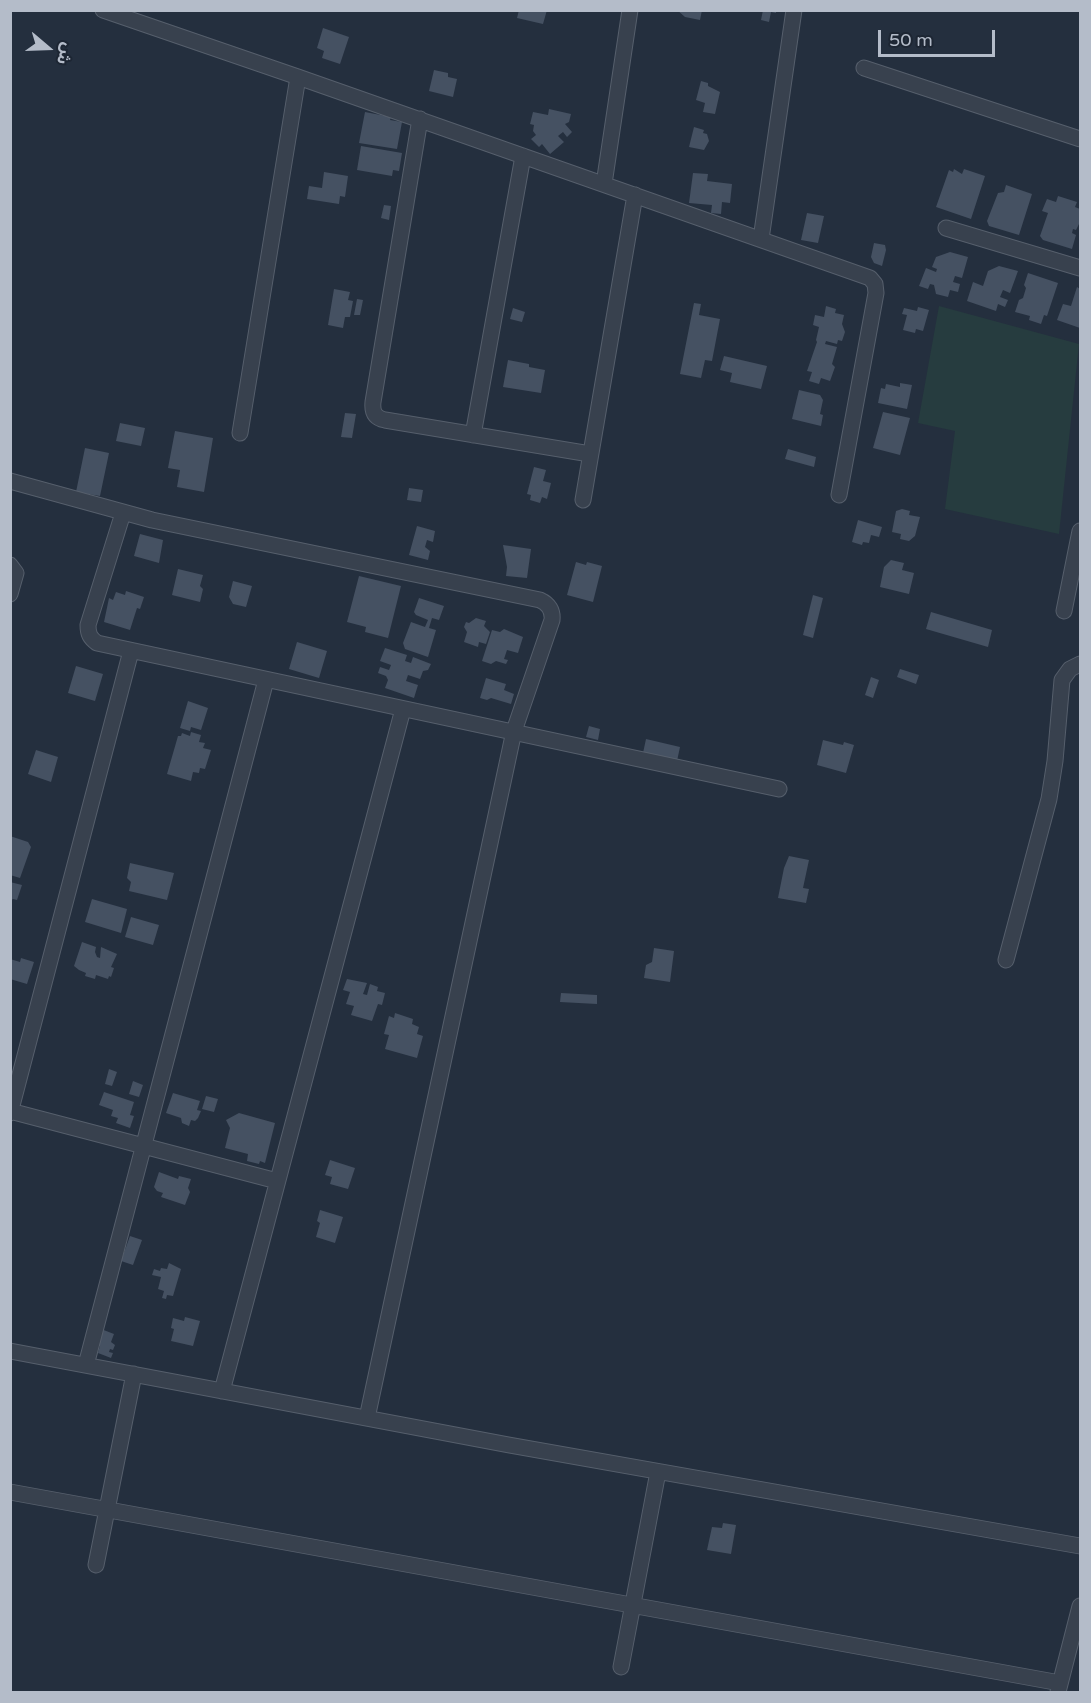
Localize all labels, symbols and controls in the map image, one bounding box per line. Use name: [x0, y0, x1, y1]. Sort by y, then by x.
north arrow: [18, 18, 78, 78]
scale bar: [881, 18, 998, 56]
text: 50 m: [889, 29, 933, 51]
text: ش: [52, 40, 78, 67]

